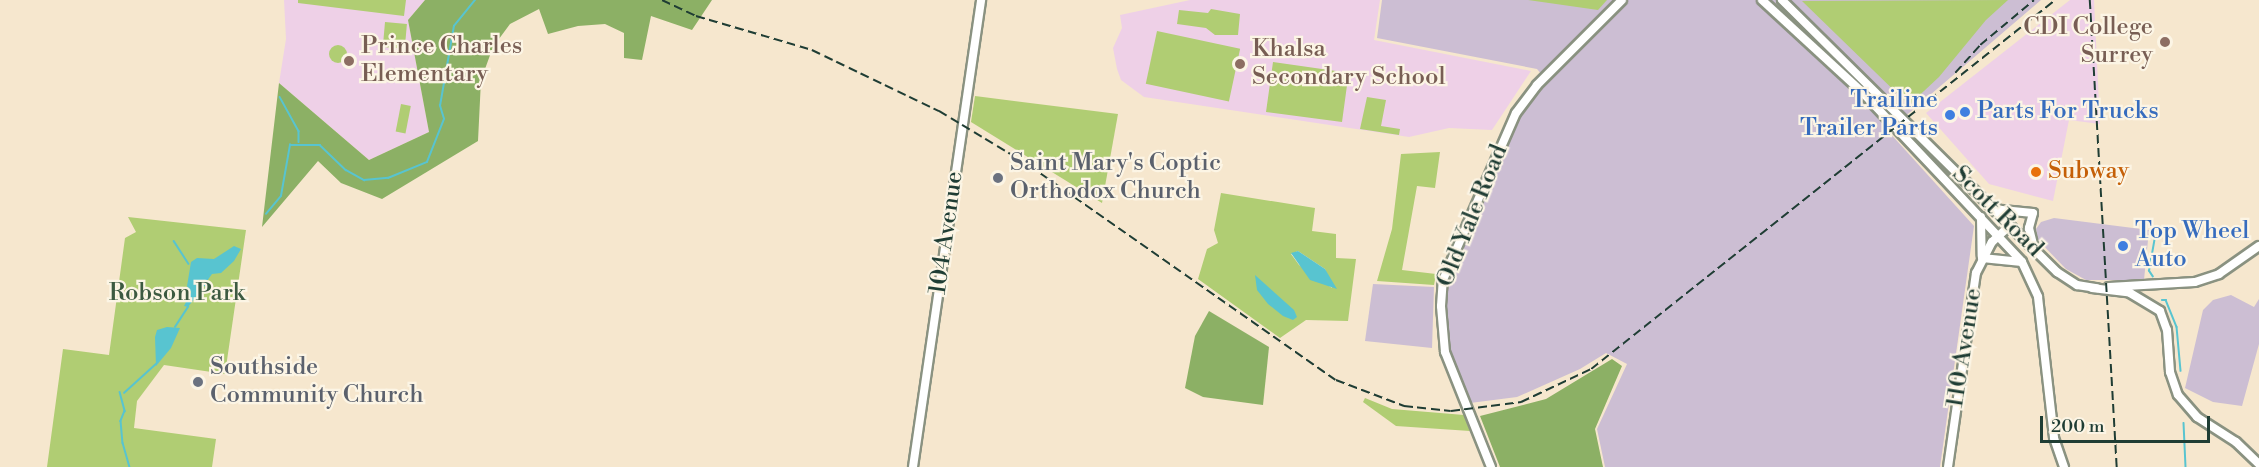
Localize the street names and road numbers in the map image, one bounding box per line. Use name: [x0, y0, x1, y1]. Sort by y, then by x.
street label: Old Yale Road: [1431, 141, 1515, 291]
street label: Scott Road: [1946, 161, 2048, 263]
street label: 104 Avenue: [924, 170, 970, 296]
street label: 110 Avenue: [1941, 286, 1989, 410]

